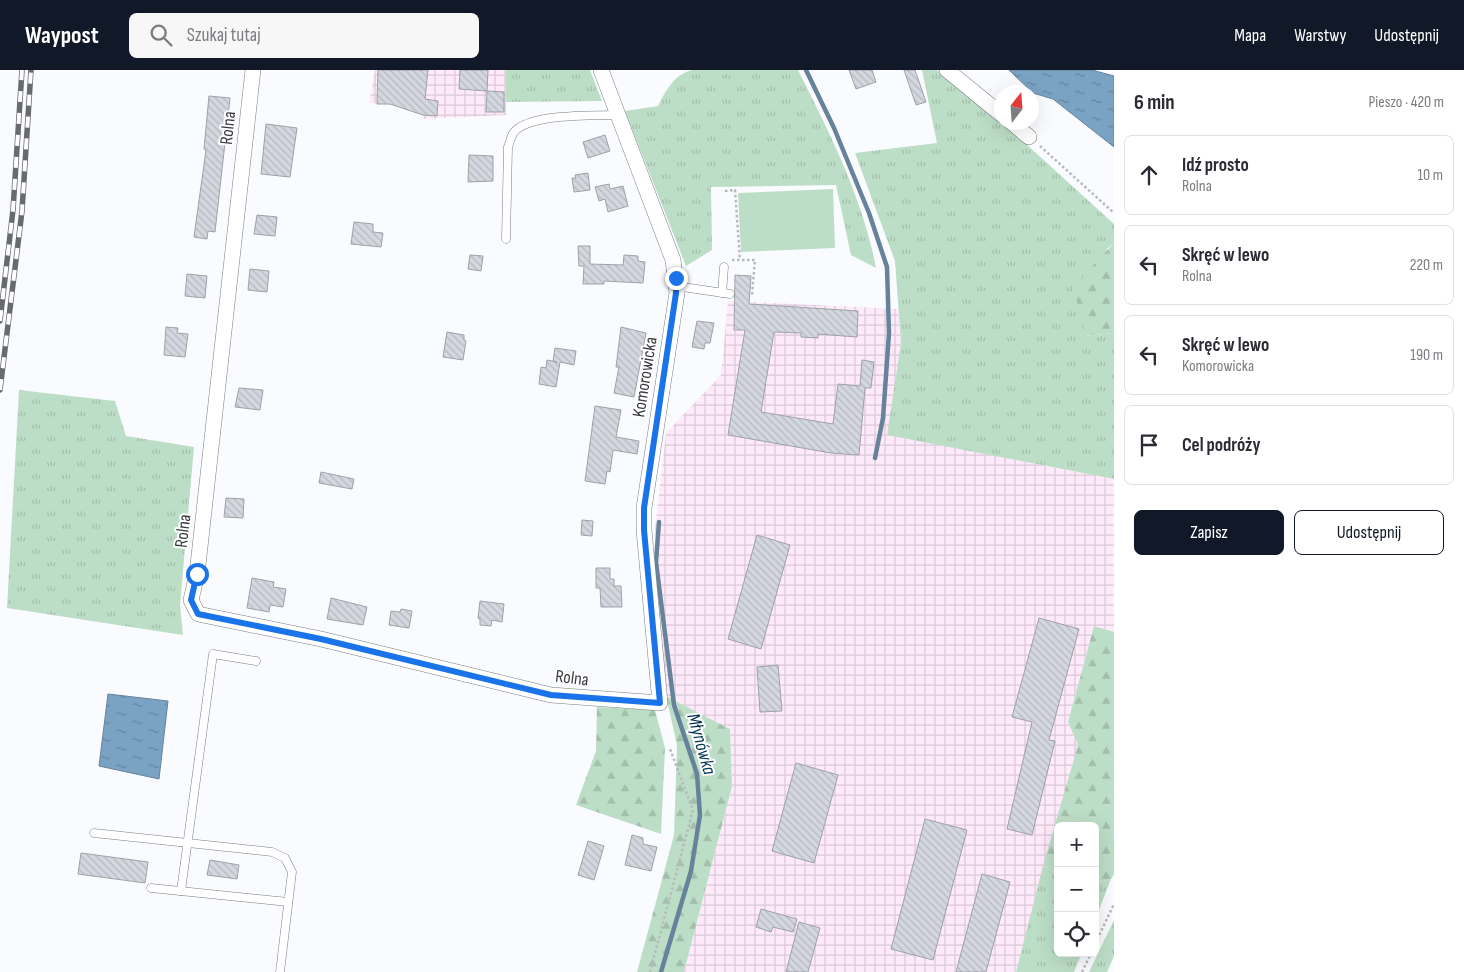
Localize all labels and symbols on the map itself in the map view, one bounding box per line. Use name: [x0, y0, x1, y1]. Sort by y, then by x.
north arrow: [994, 85, 1039, 130]
street label: Rolna: [216, 110, 240, 146]
route end: [665, 267, 688, 290]
street label: Komorowicka: [628, 335, 662, 419]
street label: Rolna: [171, 513, 195, 549]
route start: [186, 563, 209, 586]
street label: Rolna: [554, 666, 590, 690]
water label: Młynówka: [681, 711, 721, 778]

